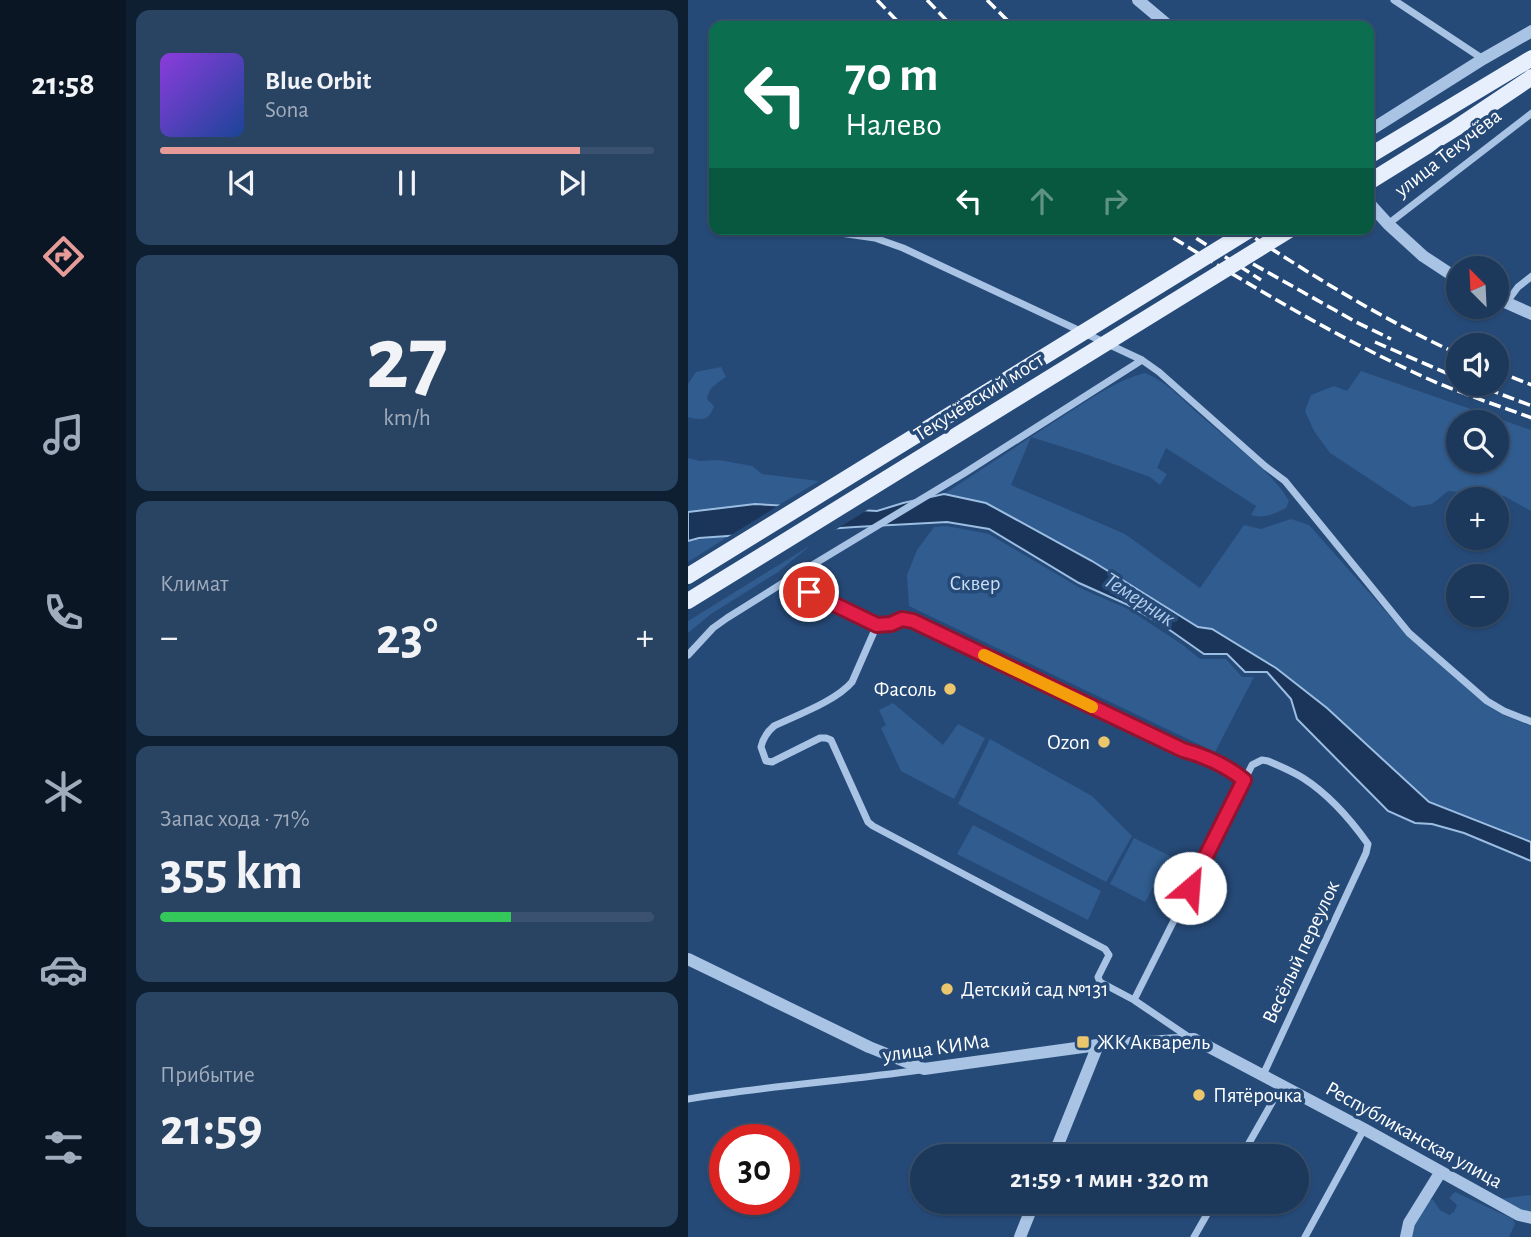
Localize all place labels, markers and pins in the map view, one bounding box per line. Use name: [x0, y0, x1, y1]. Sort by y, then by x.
pin: [779, 562, 839, 622]
place label: Фасоль: [874, 679, 936, 700]
marker: Фасоль: [942, 681, 958, 697]
place label: Ozon: [1047, 732, 1090, 753]
marker: Ozon: [1096, 734, 1112, 750]
place label: Детский сад №131: [961, 979, 1108, 1000]
marker: Детский сад №131: [939, 981, 955, 997]
place label: ЖК Акварель: [1097, 1032, 1210, 1053]
marker: ЖК Акварель: [1075, 1034, 1091, 1050]
place label: Пятёрочка: [1213, 1085, 1303, 1106]
marker: Пятёрочка: [1191, 1087, 1207, 1103]

